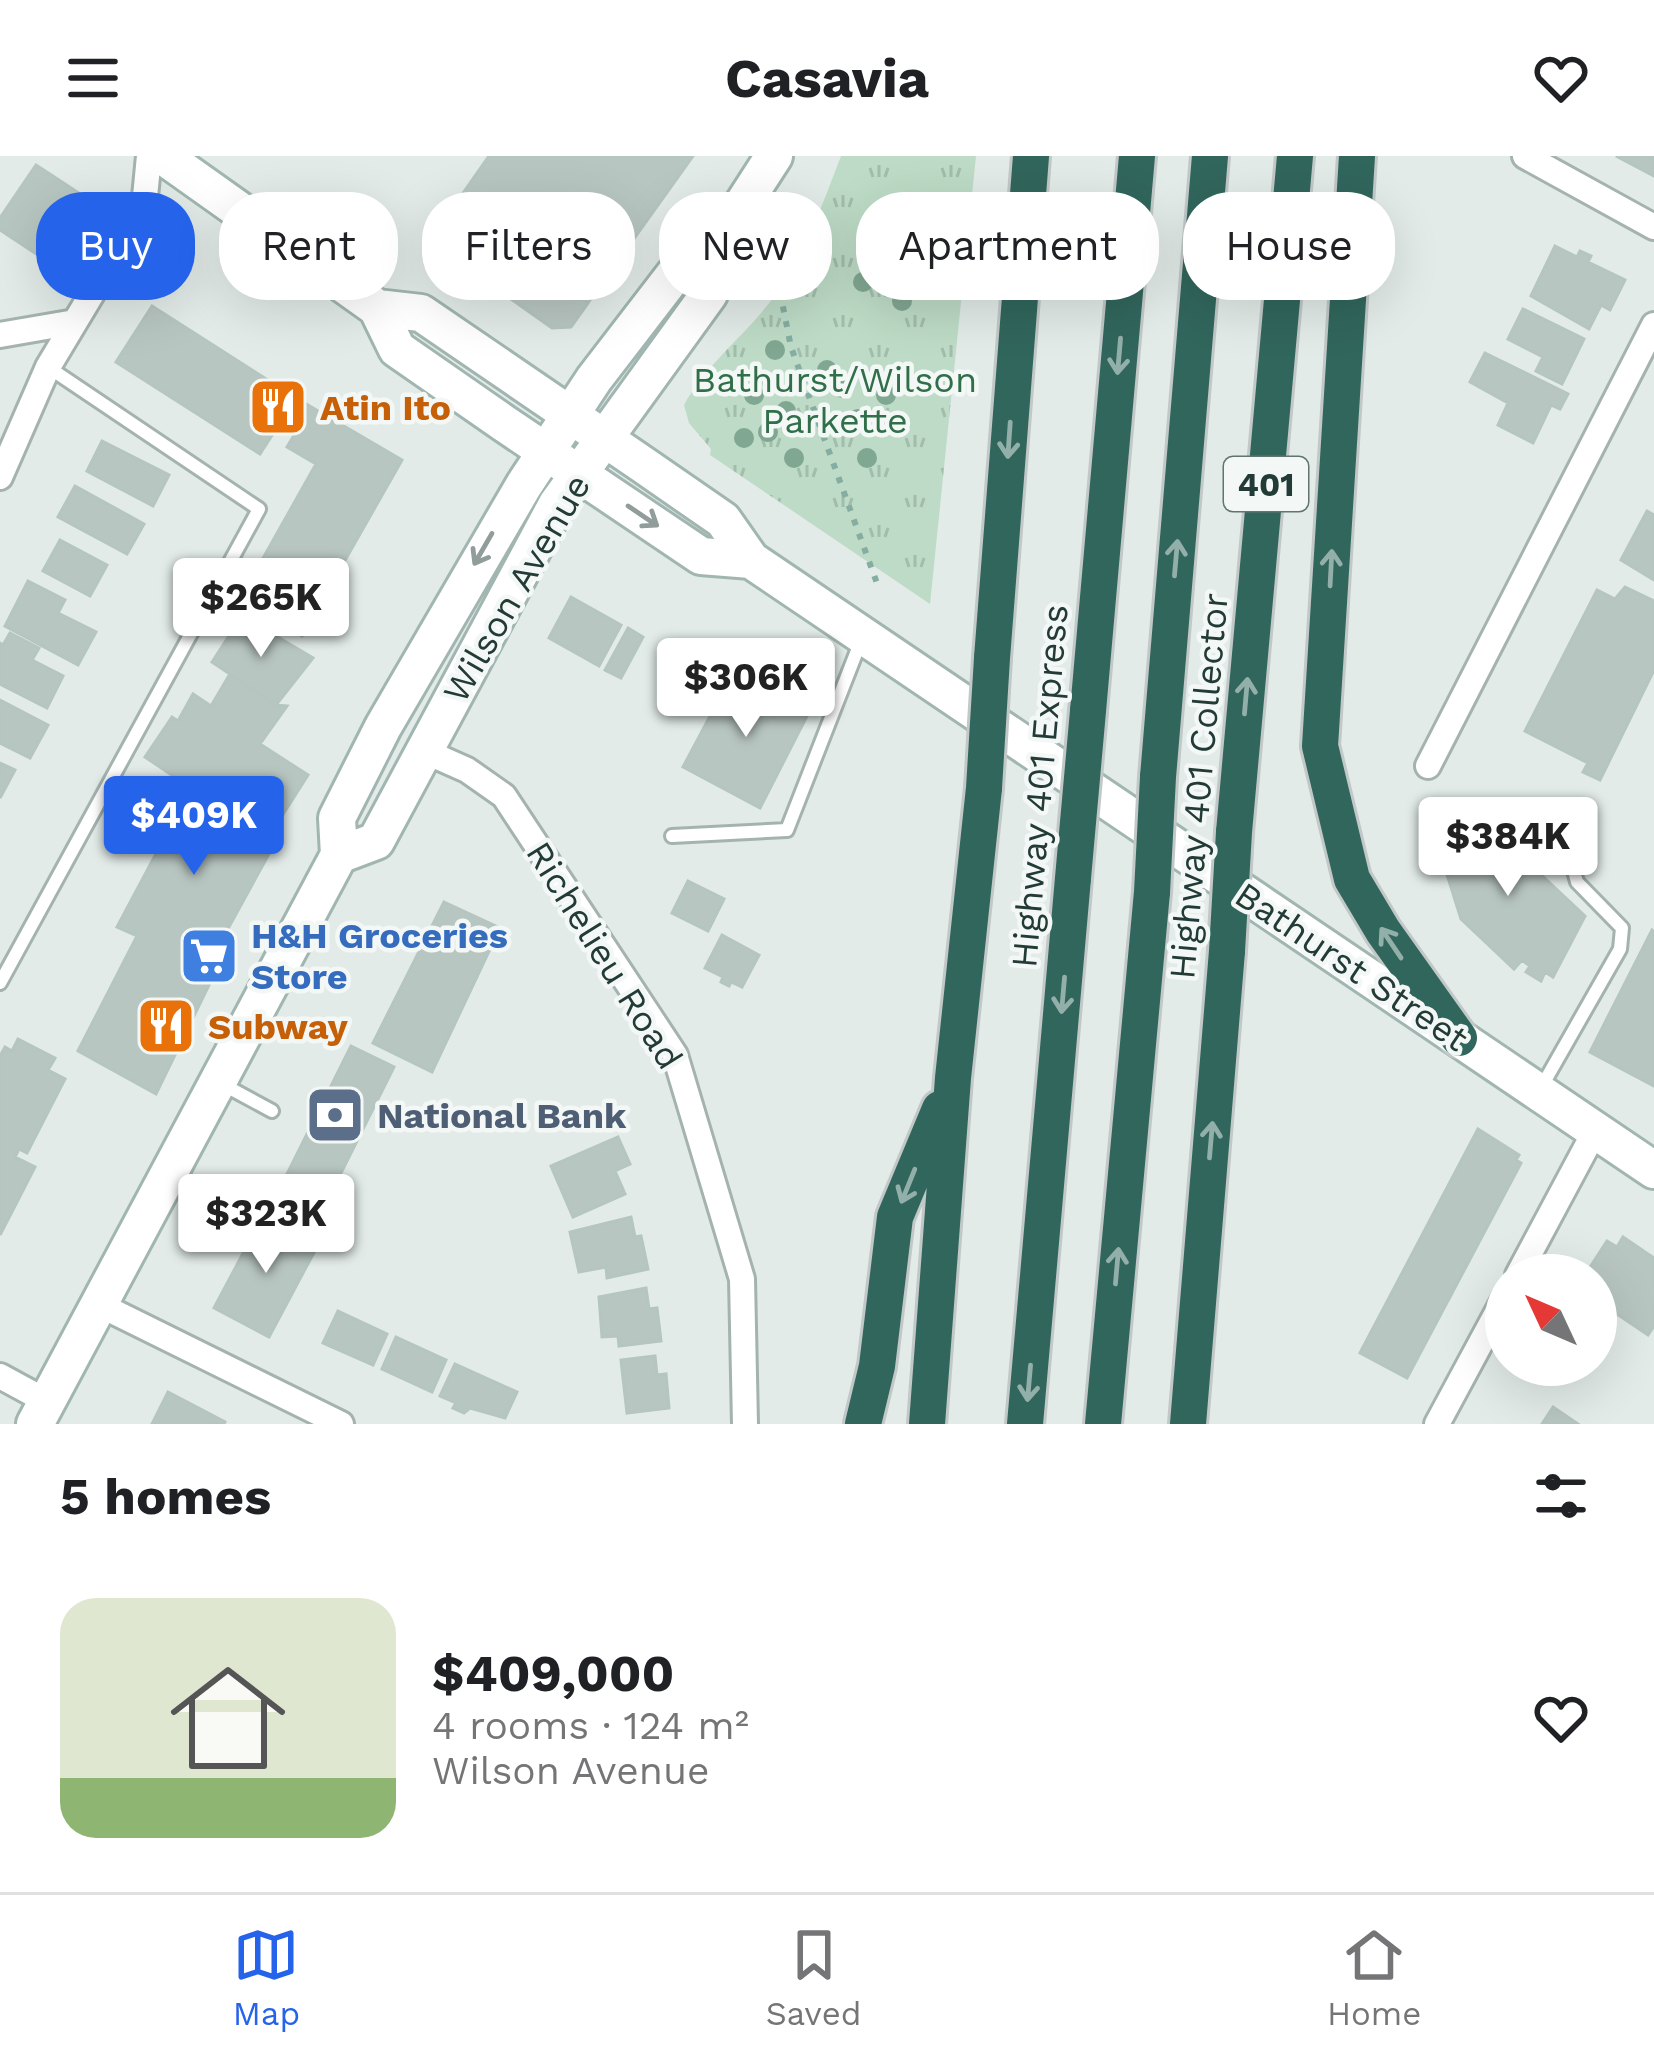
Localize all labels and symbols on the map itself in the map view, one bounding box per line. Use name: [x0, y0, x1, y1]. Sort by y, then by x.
one-way arrow: [1107, 336, 1130, 375]
park label: Bathurst/Wilson Parkette: [693, 359, 977, 442]
restaurant icon: Atin Ito: [247, 376, 309, 438]
place label: Atin Ito: [320, 387, 451, 429]
one-way arrow: [997, 420, 1020, 459]
road number: 401: [1224, 457, 1308, 511]
street label: Wilson Avenue: [435, 467, 599, 710]
one-way arrow: [626, 503, 659, 528]
one-way arrow: [471, 531, 495, 566]
one-way arrow: [1165, 539, 1188, 578]
one-way arrow: [1319, 549, 1342, 588]
pin: $265K: [177, 558, 345, 660]
street label: Highway 401 Collector: [1161, 591, 1237, 981]
street label: Highway 401 Express: [1003, 603, 1077, 969]
pin: $306K: [662, 638, 830, 740]
one-way arrow: [1235, 677, 1258, 716]
pin: $409K: [110, 776, 278, 878]
pin: $384K: [1424, 797, 1592, 899]
street label: Richelieu Road: [517, 834, 691, 1077]
street label: Bathurst Street: [1227, 874, 1476, 1060]
place label: H&H Groceries Store: [251, 915, 508, 998]
supermarket icon: H&H Groceries Store: [178, 925, 240, 987]
one-way arrow: [1379, 926, 1404, 960]
one-way arrow: [1051, 974, 1074, 1013]
restaurant icon: Subway: [135, 995, 197, 1057]
place label: Subway: [208, 1006, 348, 1048]
bank icon: National Bank: [304, 1084, 366, 1146]
place label: National Bank: [377, 1095, 627, 1137]
one-way arrow: [1200, 1121, 1223, 1160]
one-way arrow: [896, 1167, 917, 1204]
pin: $323K: [182, 1174, 350, 1276]
one-way arrow: [1106, 1247, 1129, 1286]
north arrow: [1485, 1254, 1617, 1386]
one-way arrow: [1017, 1363, 1040, 1402]

